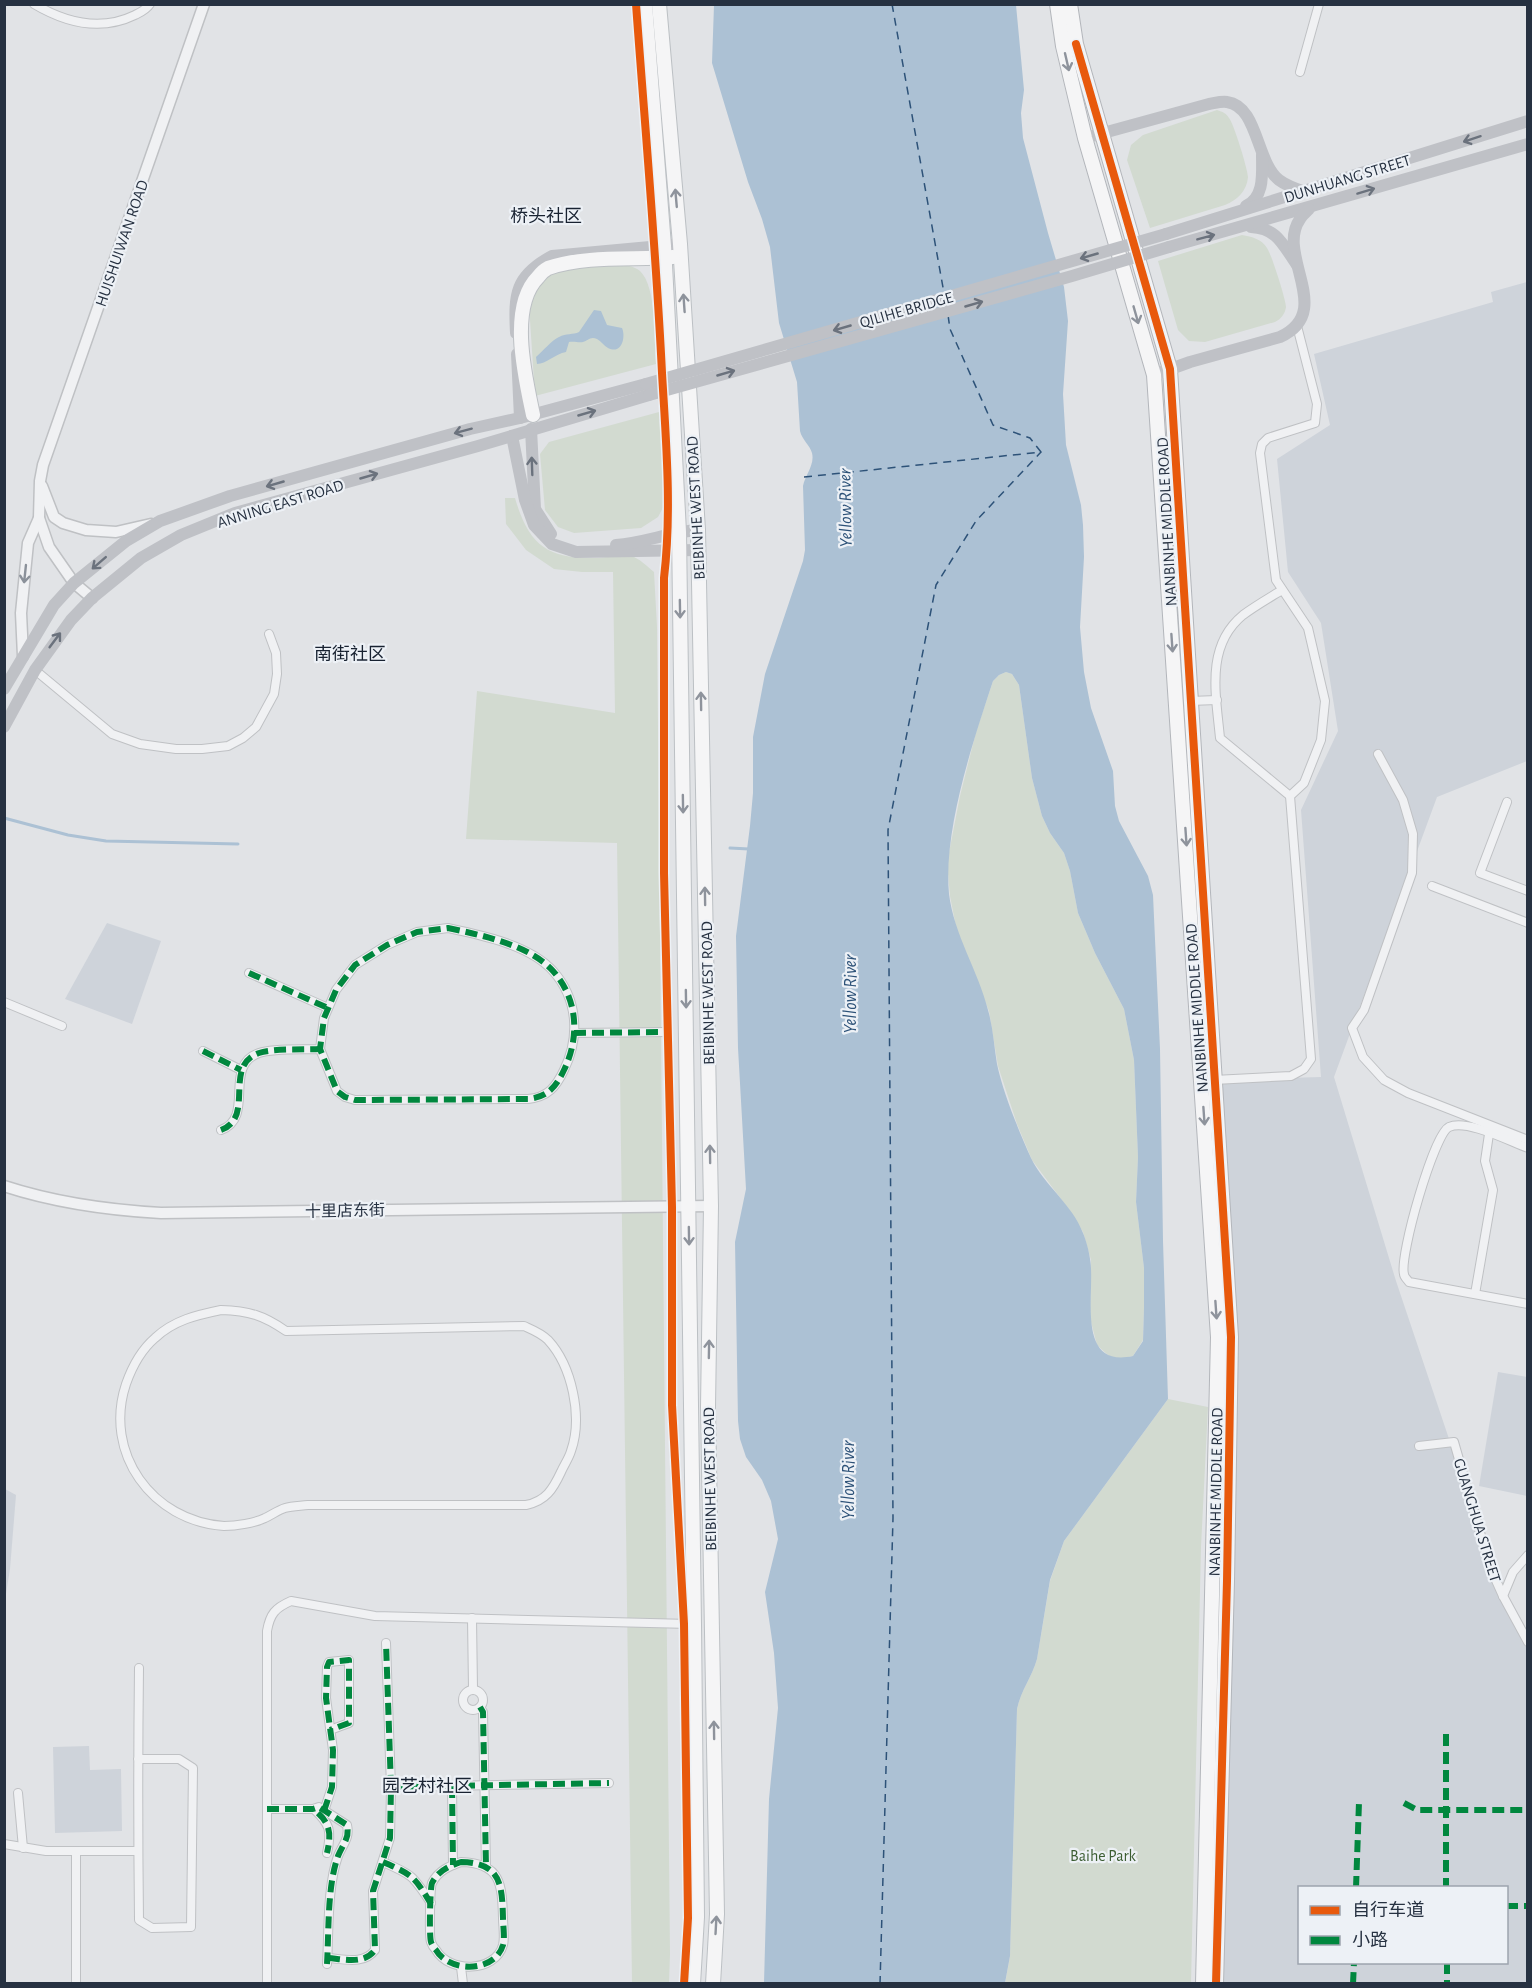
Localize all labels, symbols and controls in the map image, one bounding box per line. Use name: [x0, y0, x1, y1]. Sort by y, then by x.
one-way arrow: [1062, 52, 1073, 71]
one-way arrow: [1463, 134, 1482, 145]
street label: DUNHUANG STREET: [1282, 152, 1413, 206]
street label: HUISHUIWAN ROAD: [93, 178, 151, 309]
one-way arrow: [1356, 185, 1375, 196]
one-way arrow: [670, 189, 681, 209]
district label: 桥头社区: [510, 206, 582, 226]
one-way arrow: [1196, 230, 1215, 242]
one-way arrow: [1080, 251, 1099, 262]
street label: QILIHE BRIDGE: [858, 289, 955, 332]
one-way arrow: [678, 294, 689, 314]
one-way arrow: [964, 298, 983, 309]
one-way arrow: [1131, 305, 1142, 324]
one-way arrow: [833, 323, 852, 334]
one-way arrow: [716, 367, 735, 379]
one-way arrow: [578, 407, 597, 418]
one-way arrow: [453, 426, 472, 438]
street label: BEIBINHE WEST ROAD: [684, 436, 708, 580]
street label: NANBINHE MIDDLE ROAD: [1155, 437, 1179, 607]
one-way arrow: [527, 457, 538, 476]
water label: Yellow River: [836, 467, 856, 548]
one-way arrow: [359, 470, 378, 481]
street label: ANNING EAST ROAD: [215, 477, 345, 531]
one-way arrow: [266, 479, 285, 490]
one-way arrow: [91, 557, 107, 570]
one-way arrow: [19, 564, 30, 584]
one-way arrow: [674, 599, 685, 619]
one-way arrow: [1167, 632, 1178, 652]
one-way arrow: [49, 633, 62, 649]
district label: 南街社区: [314, 644, 386, 664]
one-way arrow: [695, 691, 707, 711]
one-way arrow: [677, 794, 689, 814]
one-way arrow: [1180, 827, 1191, 847]
one-way arrow: [699, 886, 711, 906]
street label: BEIBINHE WEST ROAD: [699, 921, 717, 1065]
street label: NANBINHE MIDDLE ROAD: [1183, 923, 1211, 1093]
water label: Yellow River: [842, 953, 860, 1033]
one-way arrow: [680, 989, 692, 1009]
one-way arrow: [1198, 1105, 1209, 1125]
one-way arrow: [705, 1144, 716, 1164]
street label: 十里店东街: [305, 1201, 385, 1220]
one-way arrow: [683, 1226, 695, 1246]
one-way arrow: [1211, 1300, 1222, 1320]
one-way arrow: [703, 1339, 715, 1359]
street label: BEIBINHE WEST ROAD: [701, 1407, 719, 1551]
street label: NANBINHE MIDDLE ROAD: [1207, 1407, 1225, 1577]
water label: Yellow River: [840, 1439, 858, 1519]
street label: GUANGHUA STREET: [1451, 1456, 1504, 1584]
one-way arrow: [708, 1721, 720, 1741]
district label: 园艺村社区: [382, 1776, 472, 1796]
park label: Baihe Park: [1070, 1848, 1137, 1864]
legend: [1298, 1886, 1508, 1964]
text: 自行车道: [1352, 1900, 1424, 1920]
one-way arrow: [711, 1916, 722, 1936]
text: 小路: [1352, 1930, 1388, 1950]

